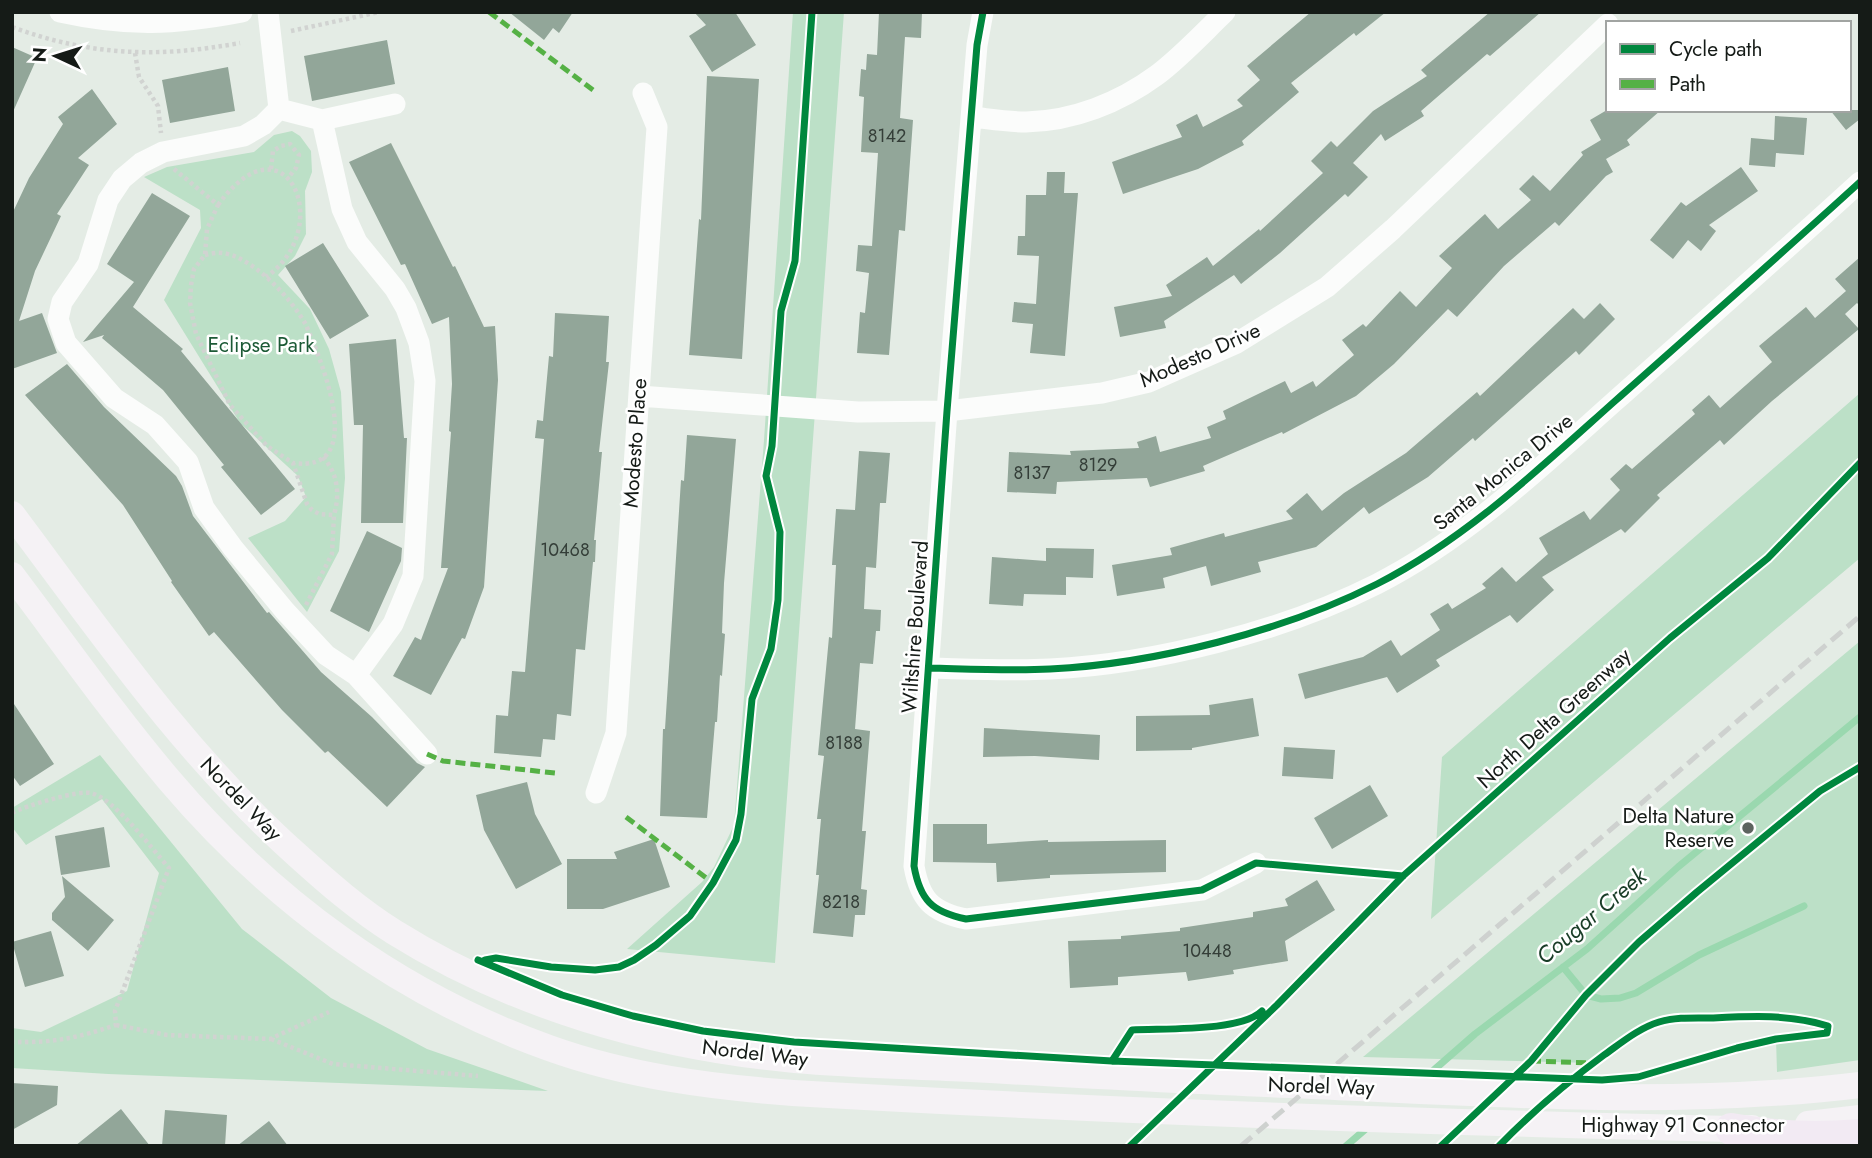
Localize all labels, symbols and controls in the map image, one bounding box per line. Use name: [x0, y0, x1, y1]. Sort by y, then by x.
north arrow: [21, 21, 91, 91]
legend: [1606, 21, 1851, 112]
text: Cycle path: [1669, 34, 1762, 64]
text: N: [26, 46, 54, 63]
text: Path: [1669, 69, 1706, 99]
house number: 8142: [868, 123, 906, 149]
street label: Modesto Drive: [1135, 315, 1265, 395]
park label: Eclipse Park: [208, 330, 315, 360]
street label: Modesto Place: [616, 377, 655, 509]
street label: Santa Monica Drive: [1427, 406, 1579, 538]
house number: 8129: [1079, 452, 1117, 478]
house number: 8137: [1014, 460, 1051, 486]
house number: 10468: [540, 537, 590, 563]
street label: Wiltshire Boulevard: [894, 540, 936, 714]
street label: North Delta Greenway: [1470, 640, 1638, 795]
house number: 8188: [825, 730, 863, 756]
street label: Nordel Way: [193, 750, 289, 848]
place label: Delta Nature Reserve: [1622, 801, 1734, 855]
marker: Delta Nature Reserve: [1740, 820, 1756, 836]
water label: Cougar Creek: [1528, 859, 1654, 972]
house number: 8218: [822, 889, 860, 915]
house number: 10448: [1182, 938, 1232, 964]
street label: Nordel Way: [700, 1032, 811, 1074]
street label: Nordel Way: [1267, 1069, 1376, 1103]
street label: Highway 91 Connector: [1581, 1110, 1786, 1140]

